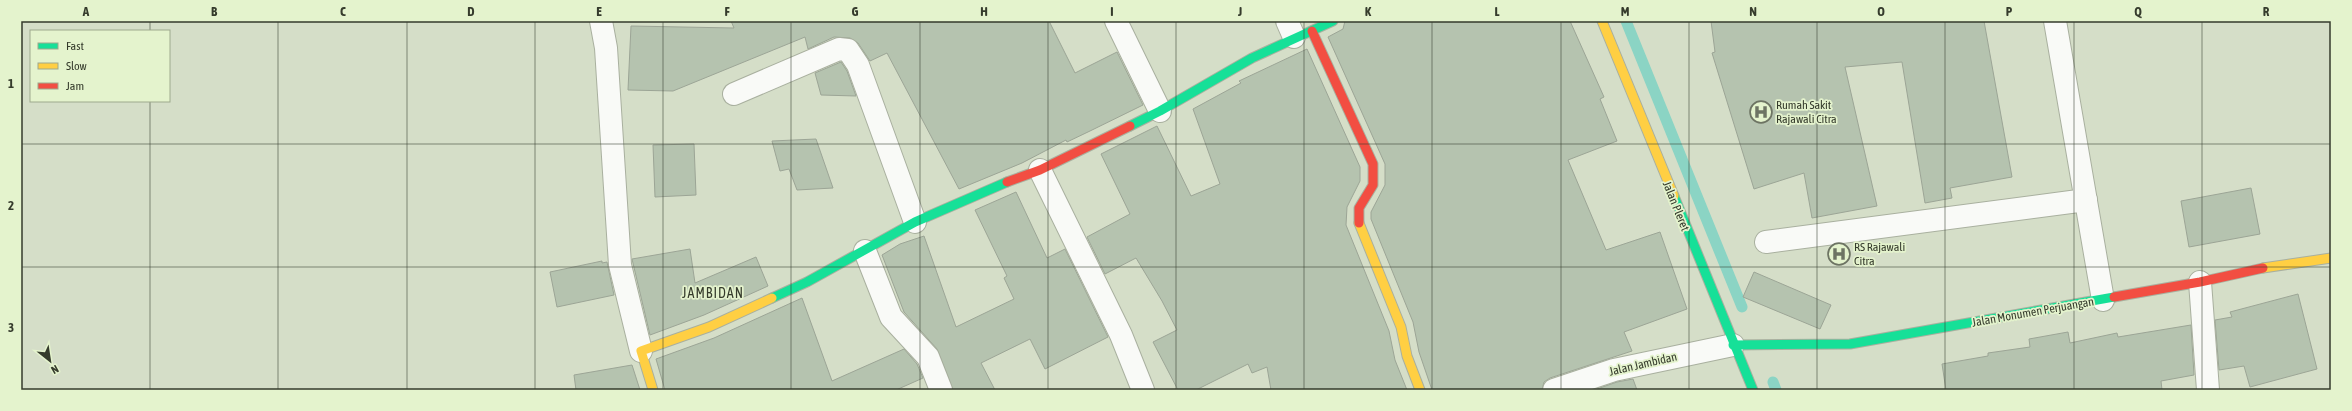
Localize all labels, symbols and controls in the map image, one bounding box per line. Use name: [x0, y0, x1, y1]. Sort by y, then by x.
text: A: [82, 4, 90, 19]
text: B: [211, 4, 218, 19]
text: C: [340, 4, 346, 19]
text: D: [467, 4, 475, 19]
text: E: [596, 4, 602, 19]
text: F: [724, 4, 730, 19]
text: G: [852, 4, 859, 19]
text: H: [980, 4, 988, 19]
text: I: [1110, 4, 1114, 19]
text: J: [1237, 4, 1242, 19]
text: K: [1365, 4, 1372, 19]
text: L: [1494, 4, 1500, 19]
text: M: [1621, 4, 1630, 19]
text: N: [1749, 4, 1757, 19]
text: O: [1877, 4, 1885, 19]
text: P: [2006, 4, 2013, 19]
text: Q: [2134, 4, 2142, 19]
text: R: [2263, 4, 2270, 19]
legend: [30, 30, 170, 102]
text: Fast: [66, 39, 84, 53]
text: Slow: [66, 59, 87, 73]
text: 1: [8, 76, 14, 91]
text: Jam: [66, 79, 84, 93]
place label: Rumah Sakit Rajawali Citra: [1776, 98, 1837, 126]
hospital icon: Rumah Sakit Rajawali Citra: [1748, 99, 1774, 125]
street label: Jalan Pleret: [1660, 179, 1693, 233]
text: 2: [8, 198, 14, 213]
place label: RS Rajawali Citra: [1854, 240, 1905, 268]
hospital icon: RS Rajawali Citra: [1826, 241, 1852, 267]
district label: JAMBIDAN: [682, 285, 744, 301]
street label: Jalan Monumen Perjuangan: [1971, 294, 2095, 330]
text: 3: [8, 320, 14, 335]
north arrow: [30, 341, 70, 381]
street label: Jalan Jambidan: [1608, 349, 1678, 379]
text: N: [49, 363, 61, 376]

